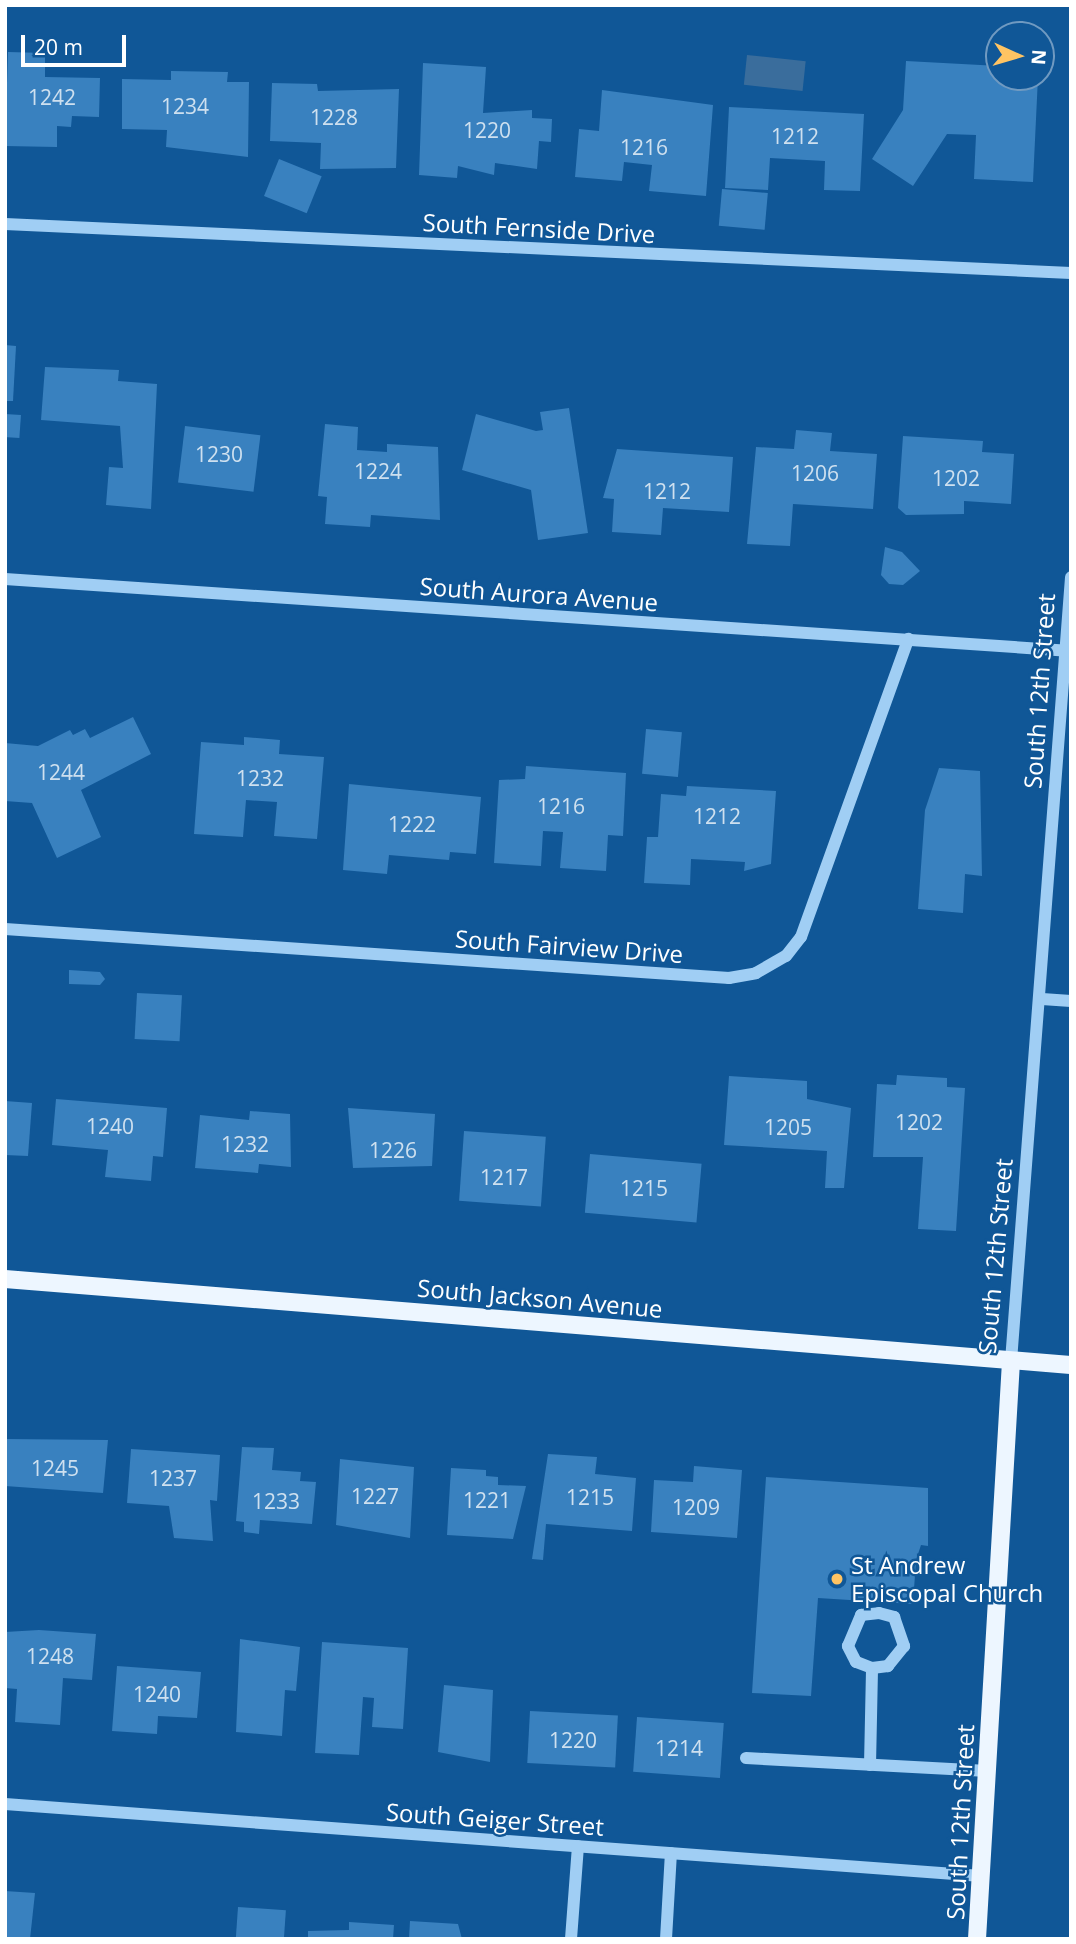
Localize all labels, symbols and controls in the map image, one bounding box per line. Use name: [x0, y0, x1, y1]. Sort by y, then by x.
scale bar: [24, 21, 130, 65]
north arrow: [985, 21, 1055, 91]
text: 20 m: [34, 33, 83, 61]
text: N: [1025, 49, 1052, 66]
house number: 1242: [28, 84, 76, 110]
house number: 1234: [161, 93, 209, 119]
house number: 1228: [310, 104, 358, 130]
house number: 1220: [463, 117, 511, 143]
house number: 1212: [771, 123, 819, 149]
house number: 1216: [620, 134, 668, 160]
street label: South Fernside Drive: [422, 208, 656, 248]
house number: 1230: [195, 441, 243, 467]
house number: 1224: [354, 458, 402, 484]
house number: 1206: [791, 460, 839, 486]
house number: 1202: [932, 465, 980, 491]
house number: 1212: [643, 478, 691, 504]
street label: South Aurora Avenue: [419, 571, 659, 617]
street label: South 12th Street: [1018, 592, 1060, 790]
house number: 1244: [37, 759, 85, 785]
house number: 1232: [236, 765, 284, 791]
house number: 1216: [537, 793, 585, 819]
house number: 1212: [693, 803, 741, 829]
house number: 1222: [388, 811, 436, 837]
street label: South Fairview Drive: [454, 924, 684, 968]
house number: 1202: [895, 1109, 943, 1135]
house number: 1240: [86, 1113, 134, 1139]
house number: 1205: [764, 1114, 812, 1140]
house number: 1232: [221, 1131, 269, 1157]
house number: 1226: [369, 1137, 417, 1163]
street label: South 12th Street: [972, 1157, 1018, 1355]
house number: 1217: [480, 1164, 528, 1190]
house number: 1215: [620, 1175, 668, 1201]
street label: South Jackson Avenue: [416, 1273, 664, 1323]
house number: 1245: [31, 1455, 79, 1481]
house number: 1237: [149, 1465, 197, 1491]
house number: 1227: [351, 1483, 399, 1509]
house number: 1215: [566, 1484, 614, 1510]
house number: 1221: [463, 1487, 511, 1513]
house number: 1233: [252, 1488, 300, 1514]
house number: 1209: [672, 1494, 720, 1520]
place label: St Andrew Episcopal Church: [851, 1551, 1043, 1607]
marker: St Andrew Episcopal Church: [829, 1571, 845, 1587]
house number: 1248: [26, 1643, 74, 1669]
house number: 1240: [133, 1681, 181, 1707]
street label: South 12th Street: [940, 1723, 980, 1921]
house number: 1220: [549, 1727, 597, 1753]
house number: 1214: [655, 1735, 703, 1761]
street label: South Geiger Street: [385, 1797, 605, 1841]

